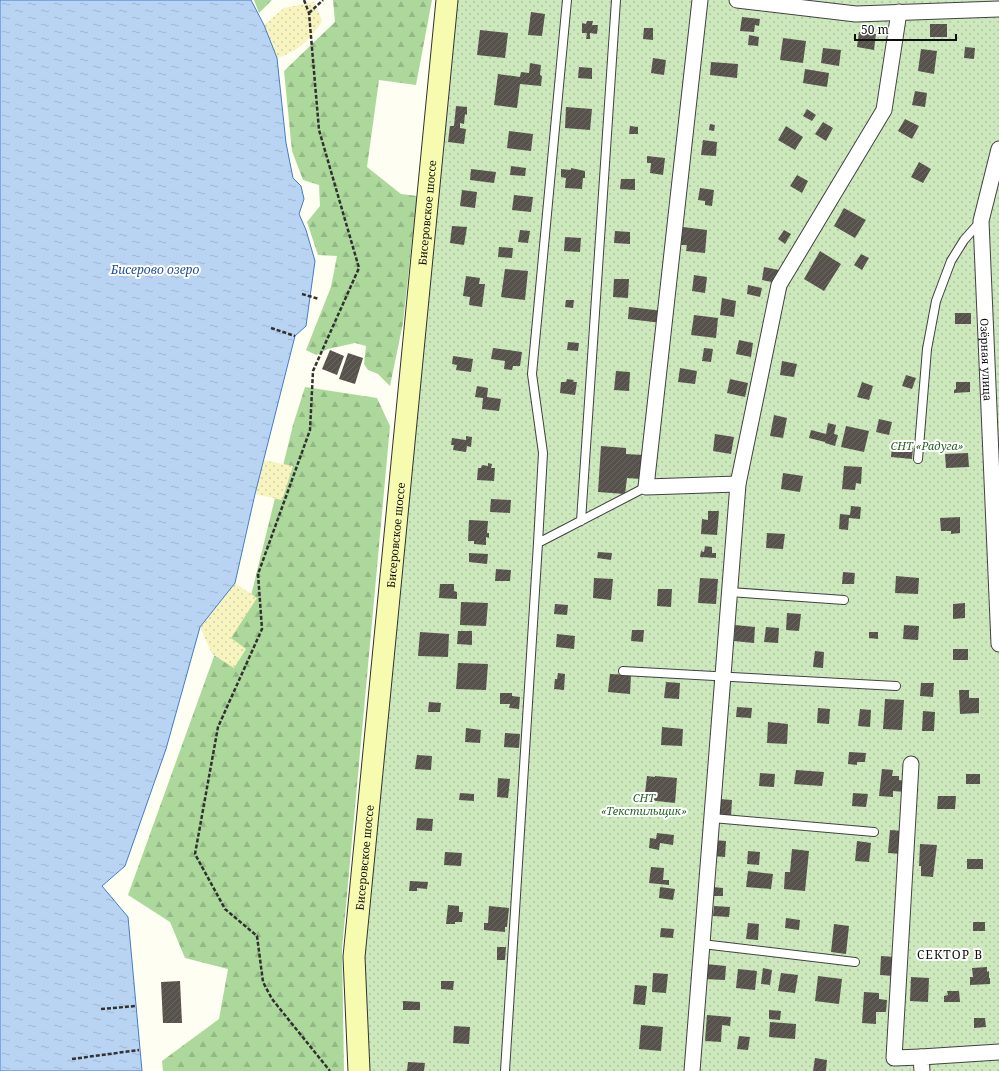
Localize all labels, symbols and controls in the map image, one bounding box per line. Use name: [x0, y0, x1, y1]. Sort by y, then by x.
scale bar: [855, 16, 956, 42]
text: 50 m: [861, 21, 889, 38]
street label: Бисеровское шоссе: [414, 159, 439, 266]
water label: Бисерово озеро: [110, 261, 199, 278]
street label: Озёрная улица: [978, 318, 996, 401]
park label: СНТ «Радуга»: [891, 438, 963, 453]
street label: Бисеровское шоссе: [382, 482, 408, 588]
park label: СНТ «Текстильщик»: [601, 790, 687, 818]
street label: Бисеровское шоссе: [351, 804, 376, 911]
district label: СЕКТОР В: [917, 946, 983, 963]

